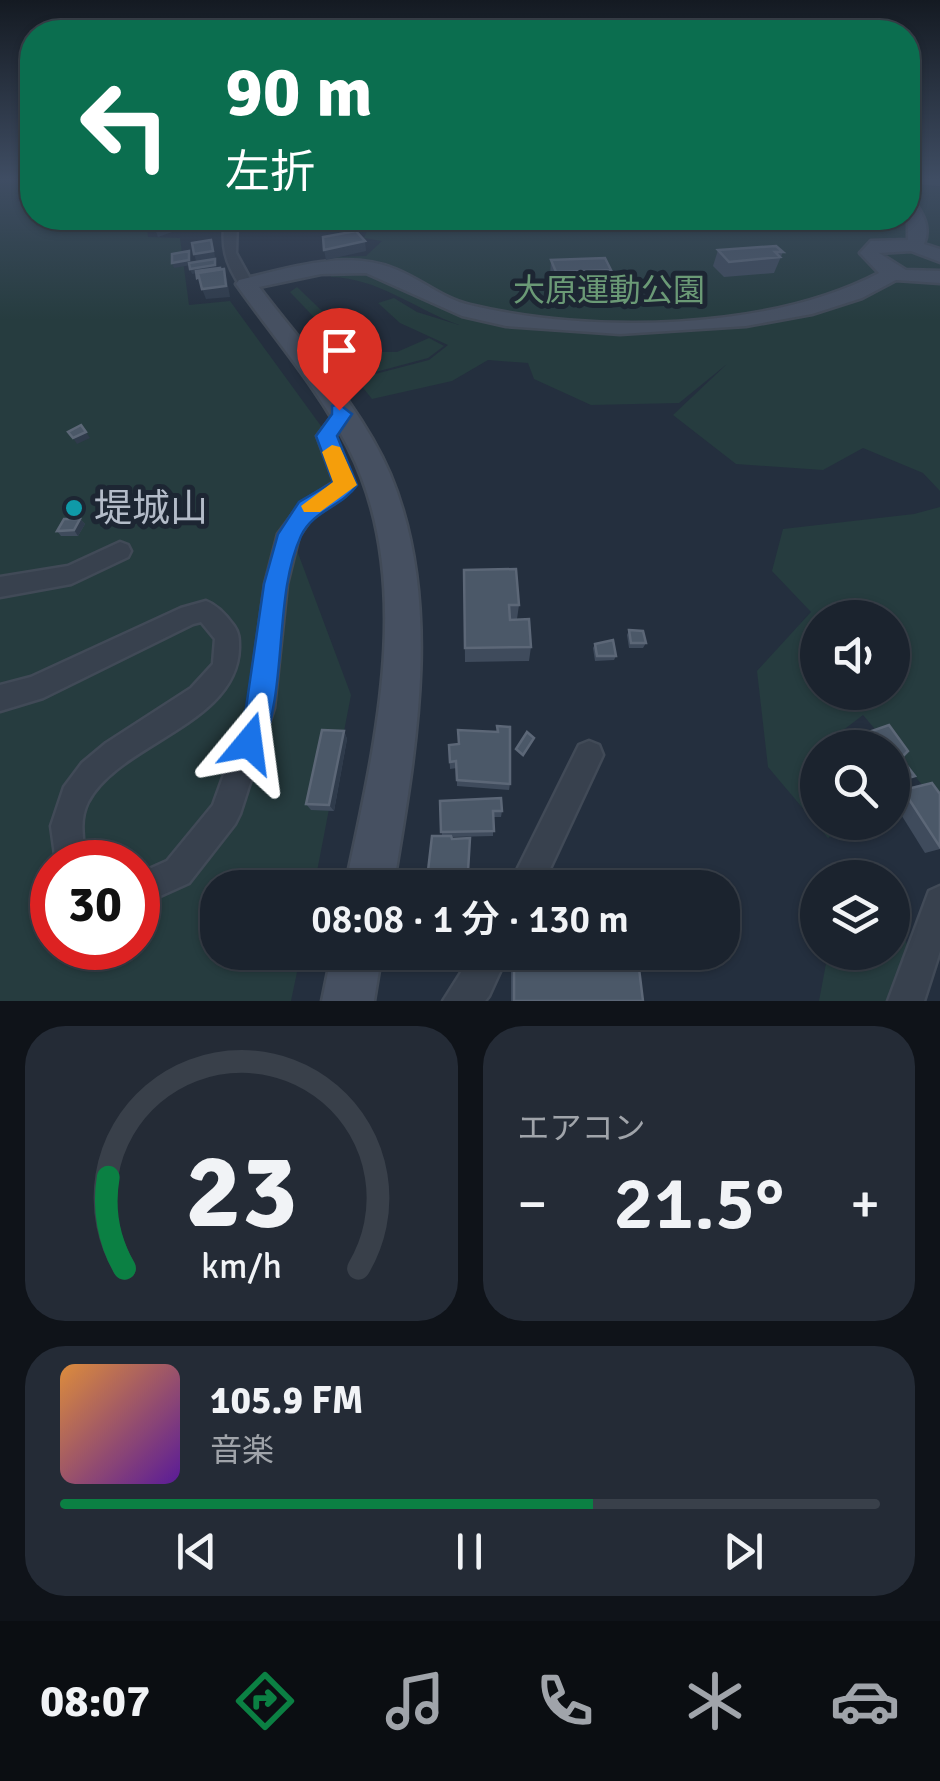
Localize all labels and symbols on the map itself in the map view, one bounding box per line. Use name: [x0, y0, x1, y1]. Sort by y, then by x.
park label: 大原運動公園: [513, 271, 705, 310]
pin: [297, 308, 382, 411]
place label: 堤城山: [94, 485, 208, 532]
marker: 堤城山: [63, 497, 85, 519]
position arrow: [197, 691, 301, 795]
speed limit sign: 30: [30, 840, 160, 970]

